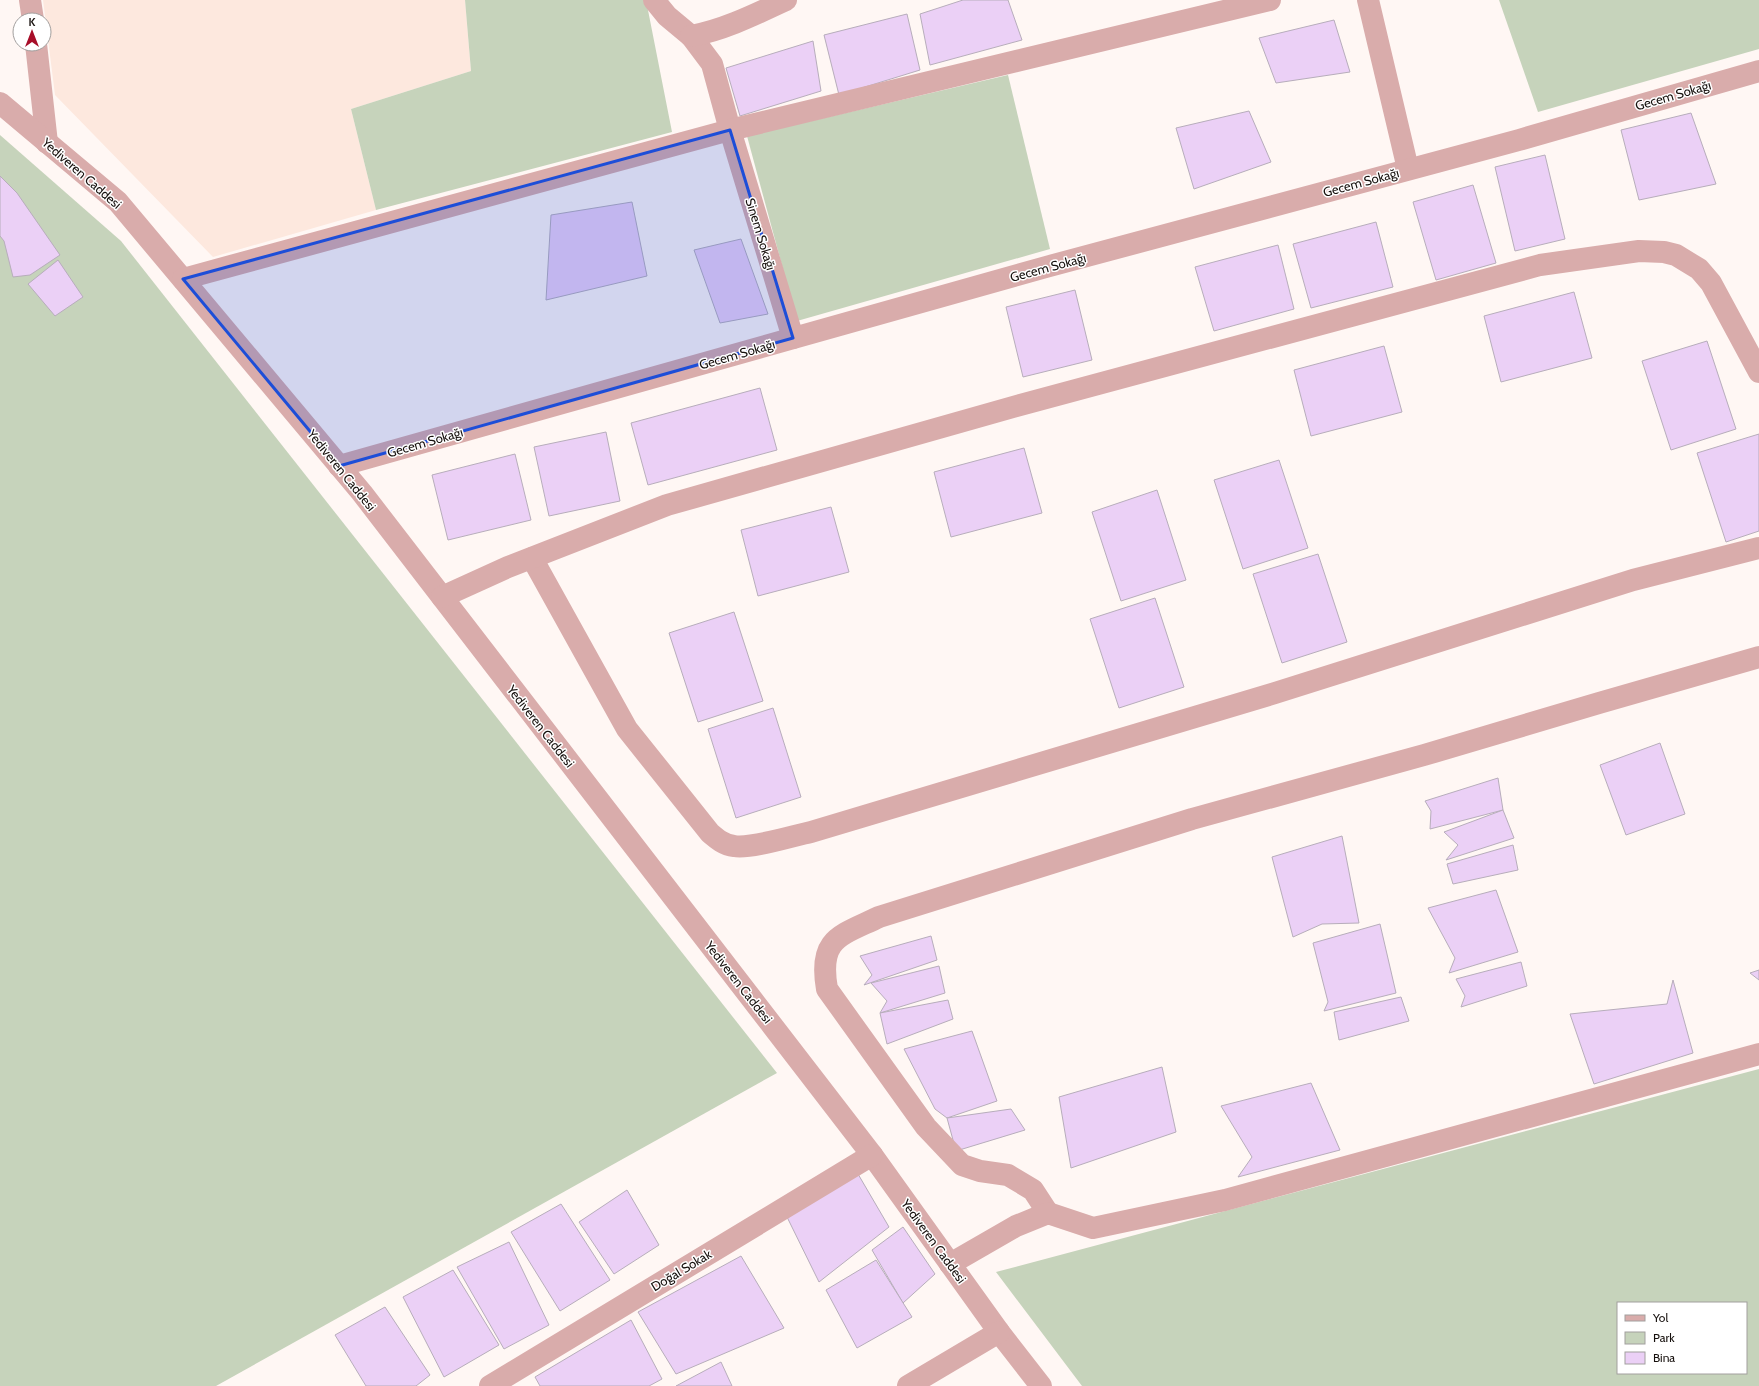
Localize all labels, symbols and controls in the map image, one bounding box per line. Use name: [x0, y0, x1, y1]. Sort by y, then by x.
north arrow: [12, 12, 52, 52]
text: K: [29, 15, 36, 29]
street label: Gecem Sokağı: [1633, 77, 1713, 113]
street label: Yediveren Caddesi: [38, 133, 125, 212]
street label: Gecem Sokağı: [1321, 164, 1401, 200]
street label: Sinem Sokağı: [742, 196, 780, 272]
street label: Gecem Sokağı: [1008, 249, 1088, 285]
street label: Gecem Sokağı: [697, 336, 777, 372]
street label: Gecem Sokağı: [385, 424, 465, 460]
street label: Yediveren Caddesi: [304, 425, 380, 514]
street label: Yediveren Caddesi: [503, 681, 578, 770]
street label: Yediveren Caddesi: [701, 937, 776, 1026]
street label: Yediveren Caddesi: [898, 1195, 970, 1286]
street label: Doğal Sokak: [648, 1246, 714, 1294]
legend: [1617, 1302, 1747, 1374]
text: Yol: [1652, 1310, 1668, 1325]
text: Park: [1653, 1330, 1675, 1345]
text: Bina: [1653, 1350, 1675, 1365]

